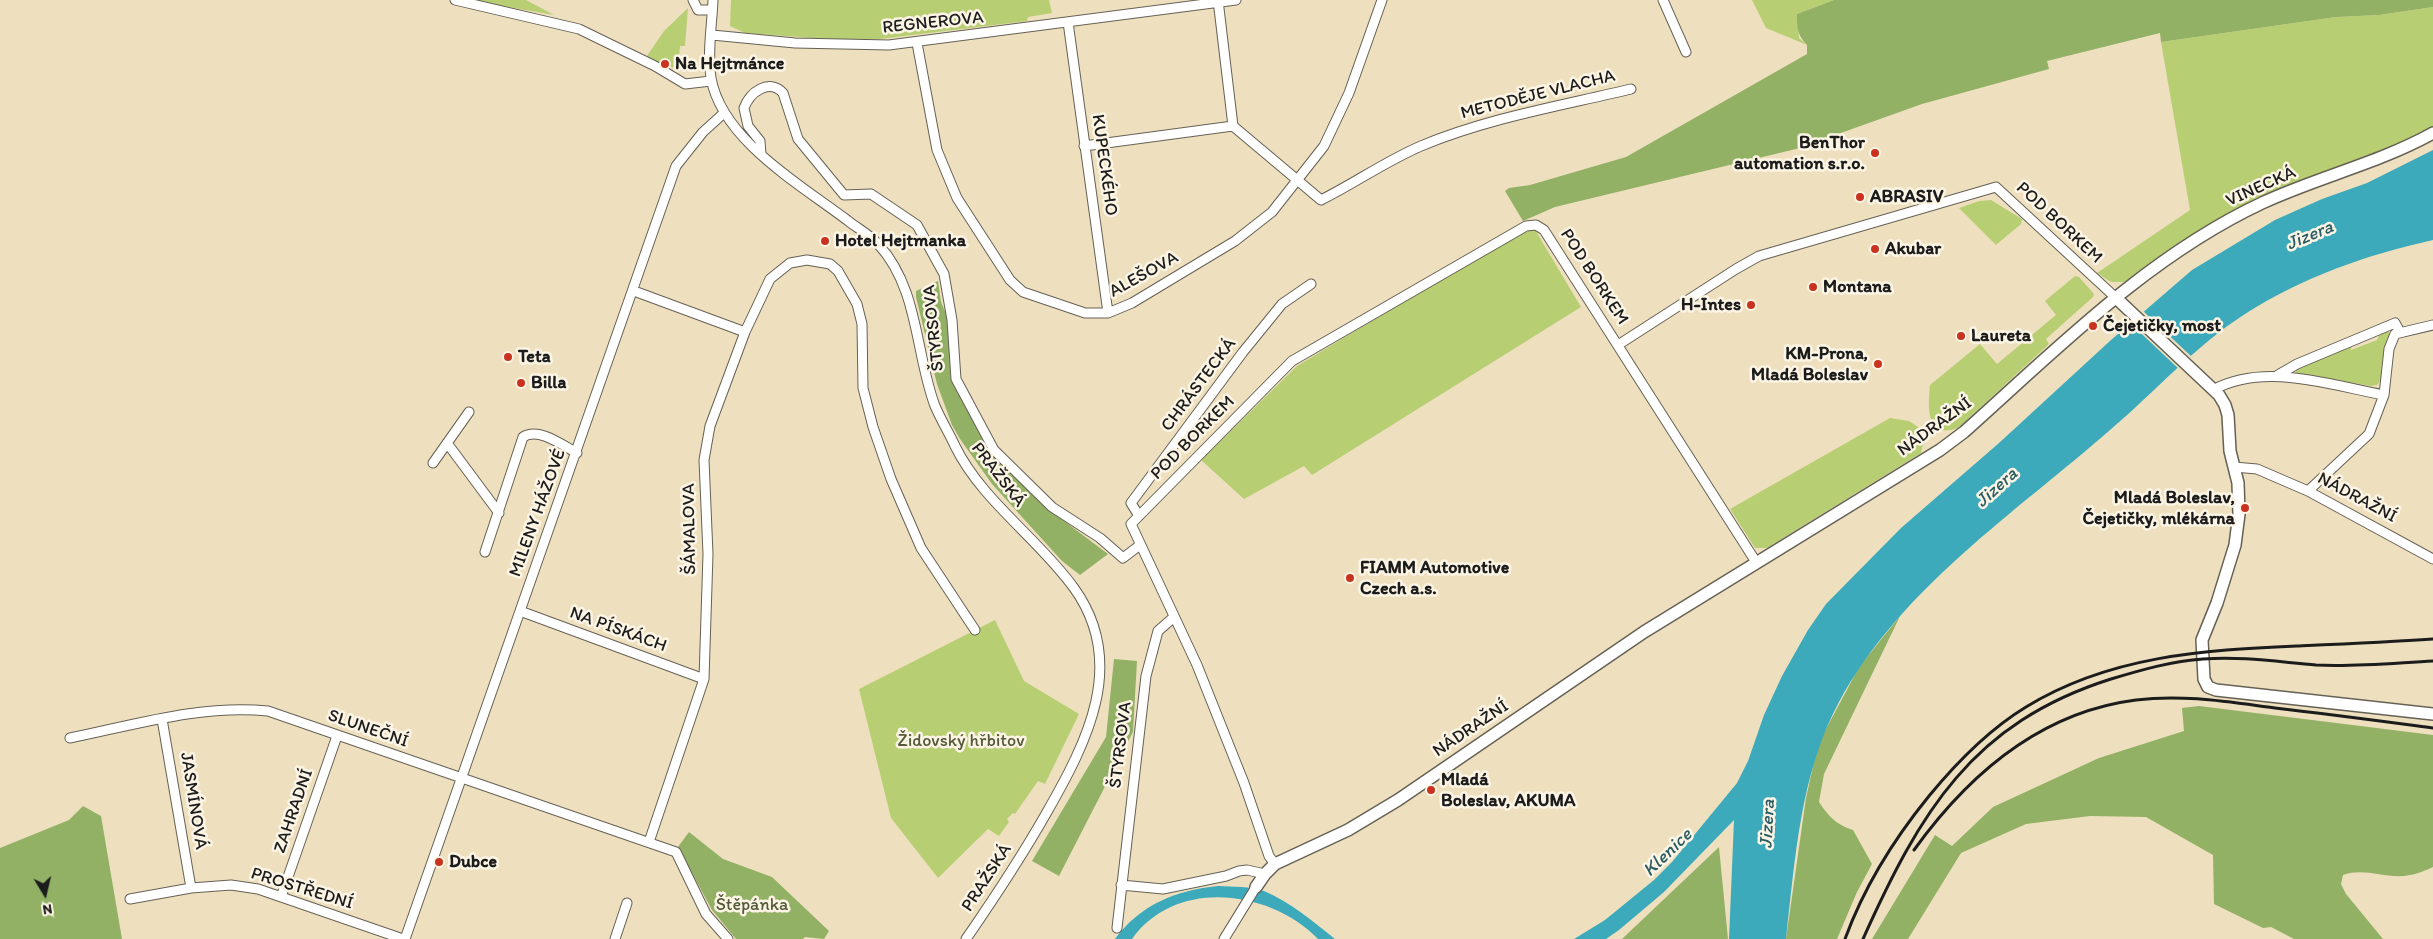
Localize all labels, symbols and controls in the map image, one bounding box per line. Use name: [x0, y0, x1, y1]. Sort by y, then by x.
street label: REGNEROVA: [881, 7, 985, 39]
place label: Na Hejtmánce: [675, 53, 784, 75]
marker: Na Hejtmánce: [659, 58, 671, 70]
street label: METODĚJE VLACHA: [1458, 65, 1618, 125]
street label: KUPECKÉHO: [1086, 113, 1122, 217]
place label: BenThor automation s.r.o.: [1734, 132, 1865, 174]
marker: BenThor automation s.r.o.: [1869, 147, 1881, 159]
street label: VINECKÁ: [2223, 162, 2299, 212]
street label: POD BORKEM: [2011, 177, 2107, 269]
place label: ABRASIV: [1870, 186, 1943, 208]
marker: ABRASIV: [1854, 191, 1866, 203]
water label: Jizera: [2283, 216, 2337, 256]
street label: POD BORKEM: [1555, 225, 1633, 329]
place label: Hotel Hejtmanka: [835, 230, 966, 252]
marker: Hotel Hejtmanka: [819, 235, 831, 247]
place label: Akubar: [1885, 238, 1941, 260]
marker: Akubar: [1869, 243, 1881, 255]
street label: ALEŠOVA: [1106, 247, 1182, 303]
place label: Montana: [1823, 276, 1892, 298]
marker: Montana: [1807, 281, 1819, 293]
street label: ŠTYRSOVA: [919, 284, 949, 372]
place label: H-Intes: [1681, 294, 1741, 316]
marker: H-Intes: [1745, 299, 1757, 311]
place label: Čejetičky, most: [2103, 315, 2221, 337]
marker: Čejetičky, most: [2087, 320, 2099, 332]
place label: Laureta: [1971, 325, 2031, 347]
marker: Laureta: [1955, 330, 1967, 342]
street label: CHRÁSTECKÁ: [1157, 334, 1241, 436]
place label: KM-Prona, Mladá Boleslav: [1751, 343, 1868, 386]
place label: Teta: [518, 346, 551, 368]
marker: Teta: [502, 351, 514, 363]
marker: KM-Prona, Mladá Boleslav: [1872, 358, 1884, 370]
place label: Billa: [531, 372, 566, 394]
marker: Billa: [515, 377, 527, 389]
street label: POD BORKEM: [1146, 391, 1240, 485]
street label: NÁDRAŽNÍ: [1894, 393, 1976, 461]
street label: PRAŽSKÁ: [966, 438, 1030, 512]
street label: MILENY HÁŽOVÉ: [505, 446, 571, 580]
water label: Jizera: [1971, 463, 2023, 513]
street label: NÁDRAŽNÍ: [2314, 468, 2400, 528]
street label: ŠÁMALOVA: [678, 483, 702, 575]
place label: Mladá Boleslav, Čejetičky, mlékárna: [2082, 487, 2235, 530]
marker: Mladá Boleslav, Čejetičky, mlékárna: [2239, 502, 2251, 514]
place label: FIAMM Automotive Czech a.s.: [1360, 557, 1509, 600]
marker: FIAMM Automotive Czech a.s.: [1344, 572, 1356, 584]
street label: NA PÍSKÁCH: [567, 602, 669, 658]
street label: NÁDRAŽNÍ: [1429, 696, 1513, 762]
street label: ŠTYRSOVA: [1105, 701, 1137, 789]
street label: SLUNEČNÍ: [325, 705, 411, 753]
park label: Židovský hřbitov: [897, 730, 1025, 752]
street label: JASMÍNOVÁ: [175, 751, 211, 851]
street label: ZAHRADNÍ: [270, 766, 318, 856]
place label: Mladá Boleslav, AKUMA: [1441, 769, 1576, 812]
marker: Mladá Boleslav, AKUMA: [1425, 784, 1437, 796]
water label: Jizera: [1755, 799, 1781, 849]
water label: Klenice: [1639, 824, 1697, 882]
street label: PRAŽSKÁ: [957, 840, 1017, 916]
place label: Dubce: [449, 851, 497, 873]
marker: Dubce: [433, 856, 445, 868]
street label: PROSTŘEDNÍ: [248, 863, 356, 915]
north arrow: [20, 869, 70, 919]
park label: Štěpánka: [716, 894, 788, 916]
text: N: [41, 900, 53, 918]

